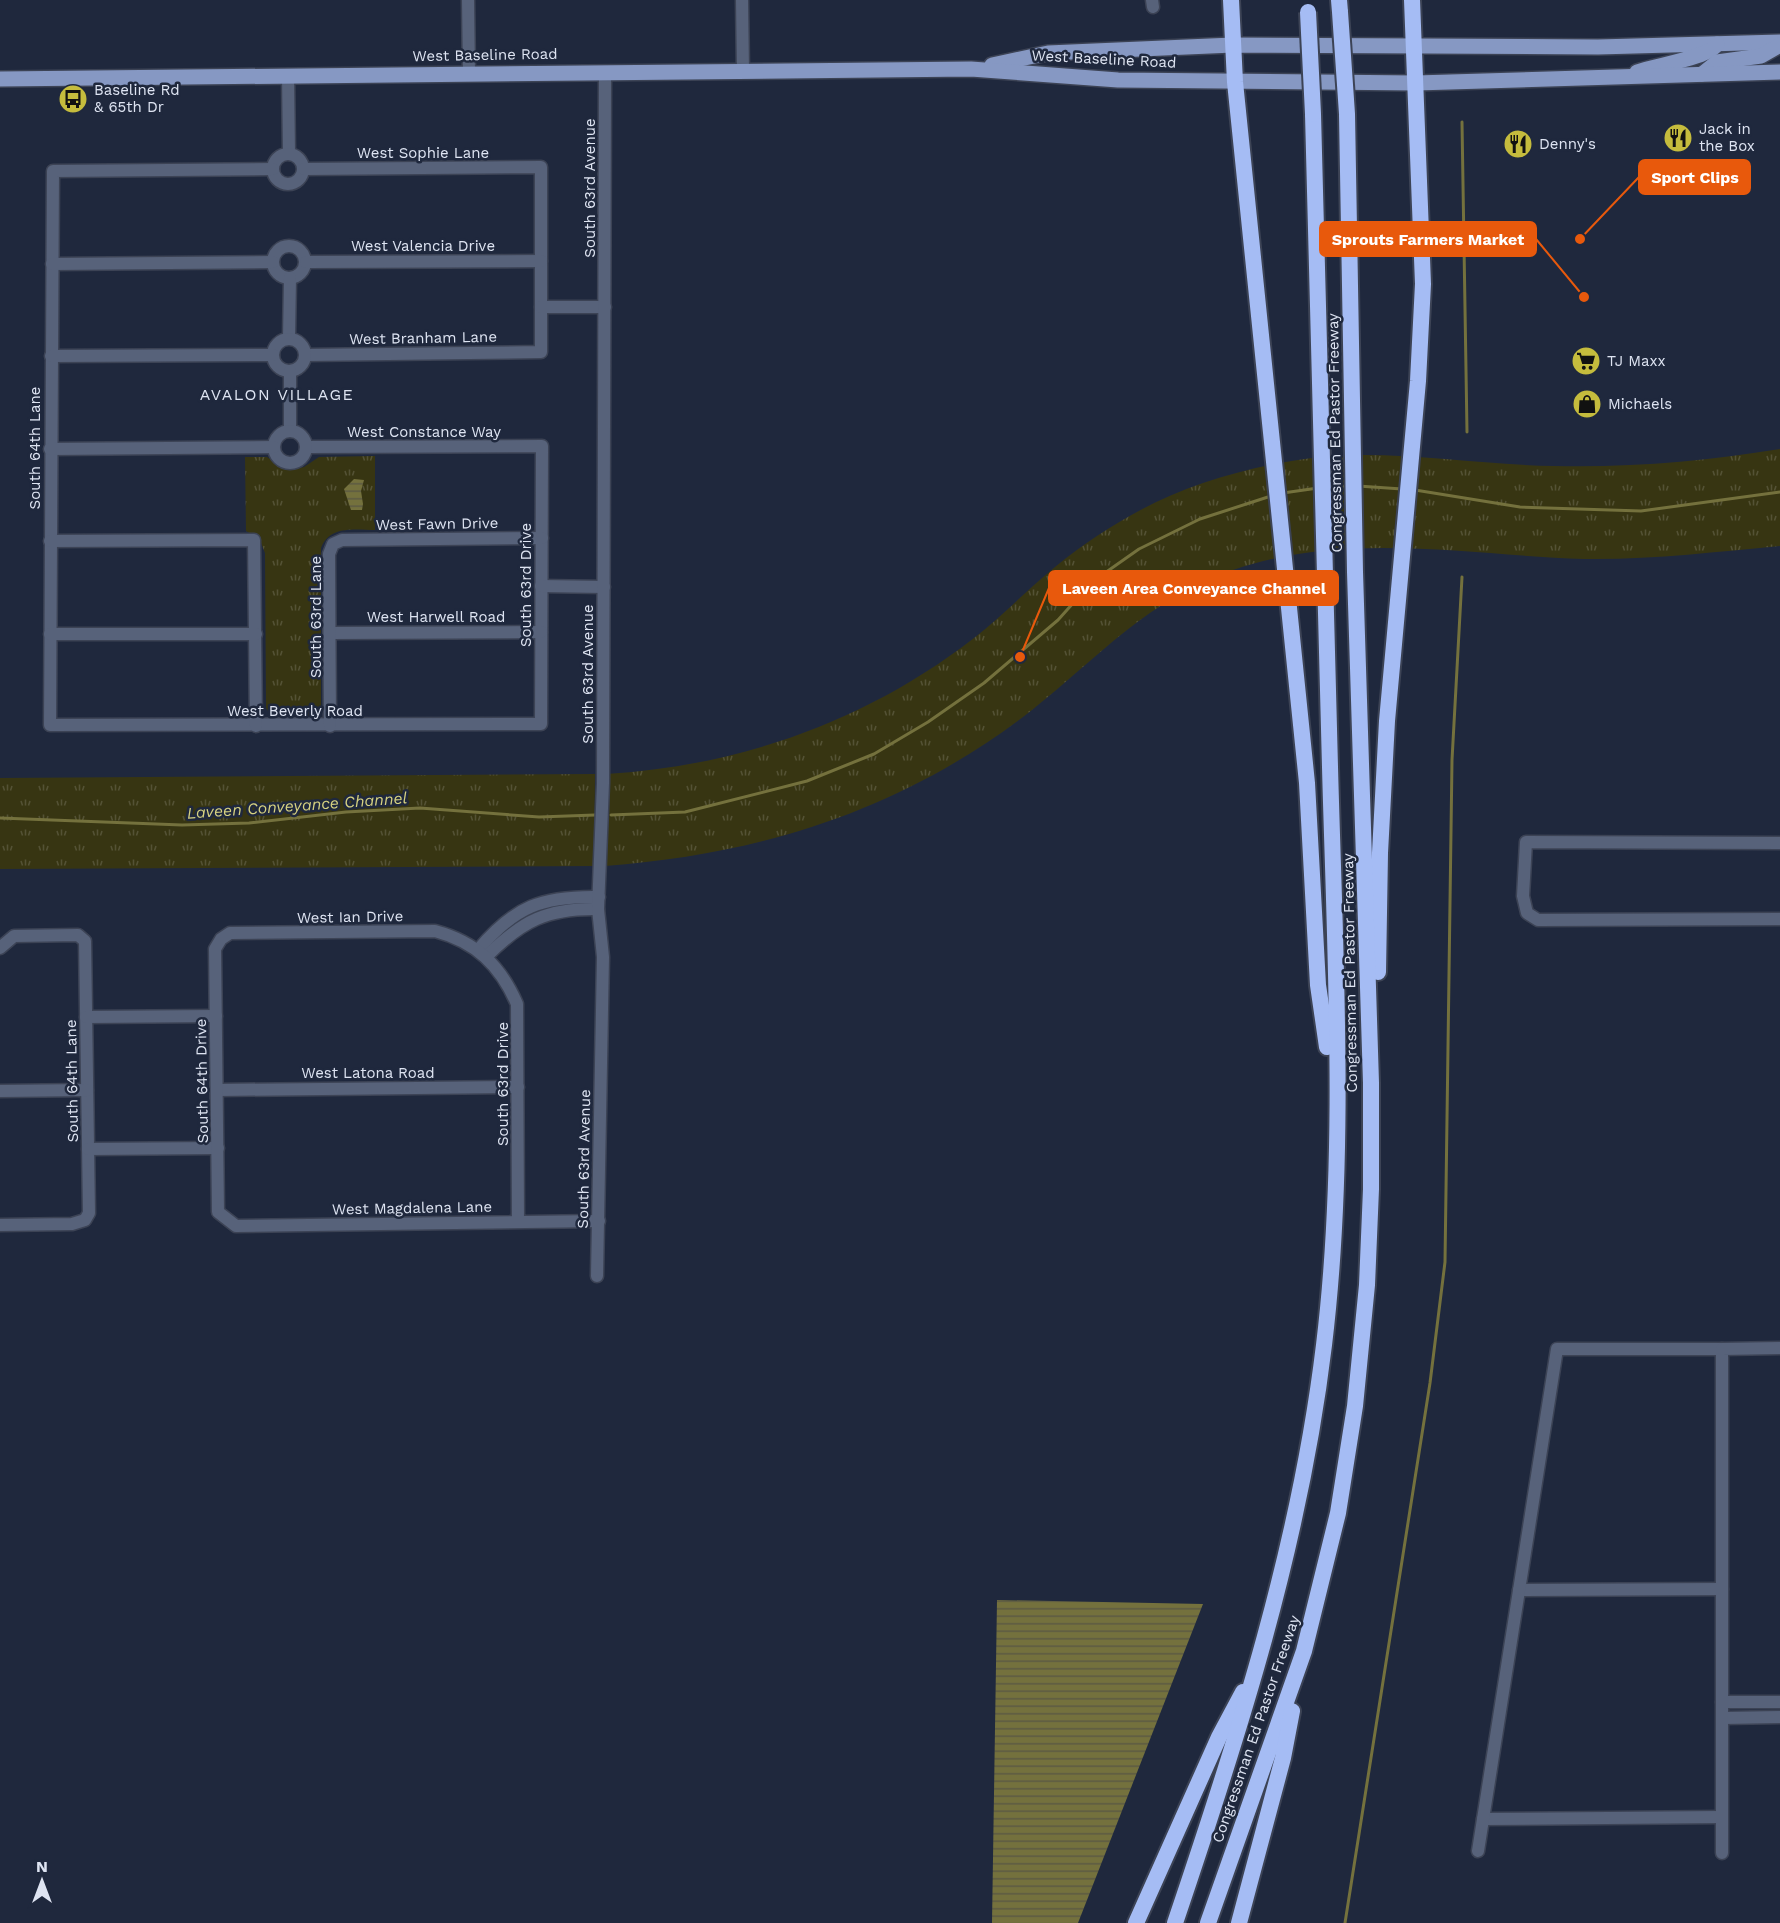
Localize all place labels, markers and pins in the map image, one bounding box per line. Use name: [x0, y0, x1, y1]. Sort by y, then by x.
place label: Baseline Rd & 65th Dr: [94, 81, 180, 116]
bus stop icon: Baseline Rd & 65th Dr: [57, 83, 89, 115]
place label: Jack in the Box: [1699, 120, 1755, 155]
restaurant icon: Jack in the Box: [1662, 122, 1694, 154]
restaurant icon: Denny's: [1502, 128, 1534, 160]
place label: Denny's: [1539, 135, 1596, 153]
callout: Sport Clips: [1639, 160, 1750, 194]
callout: Sprouts Farmers Market: [1320, 222, 1536, 256]
supermarket icon: TJ Maxx: [1570, 345, 1602, 377]
place label: TJ Maxx: [1607, 352, 1666, 370]
shop icon: Michaels: [1571, 388, 1603, 420]
place label: Michaels: [1608, 395, 1672, 413]
callout: Laveen Area Conveyance Channel: [1049, 571, 1338, 605]

